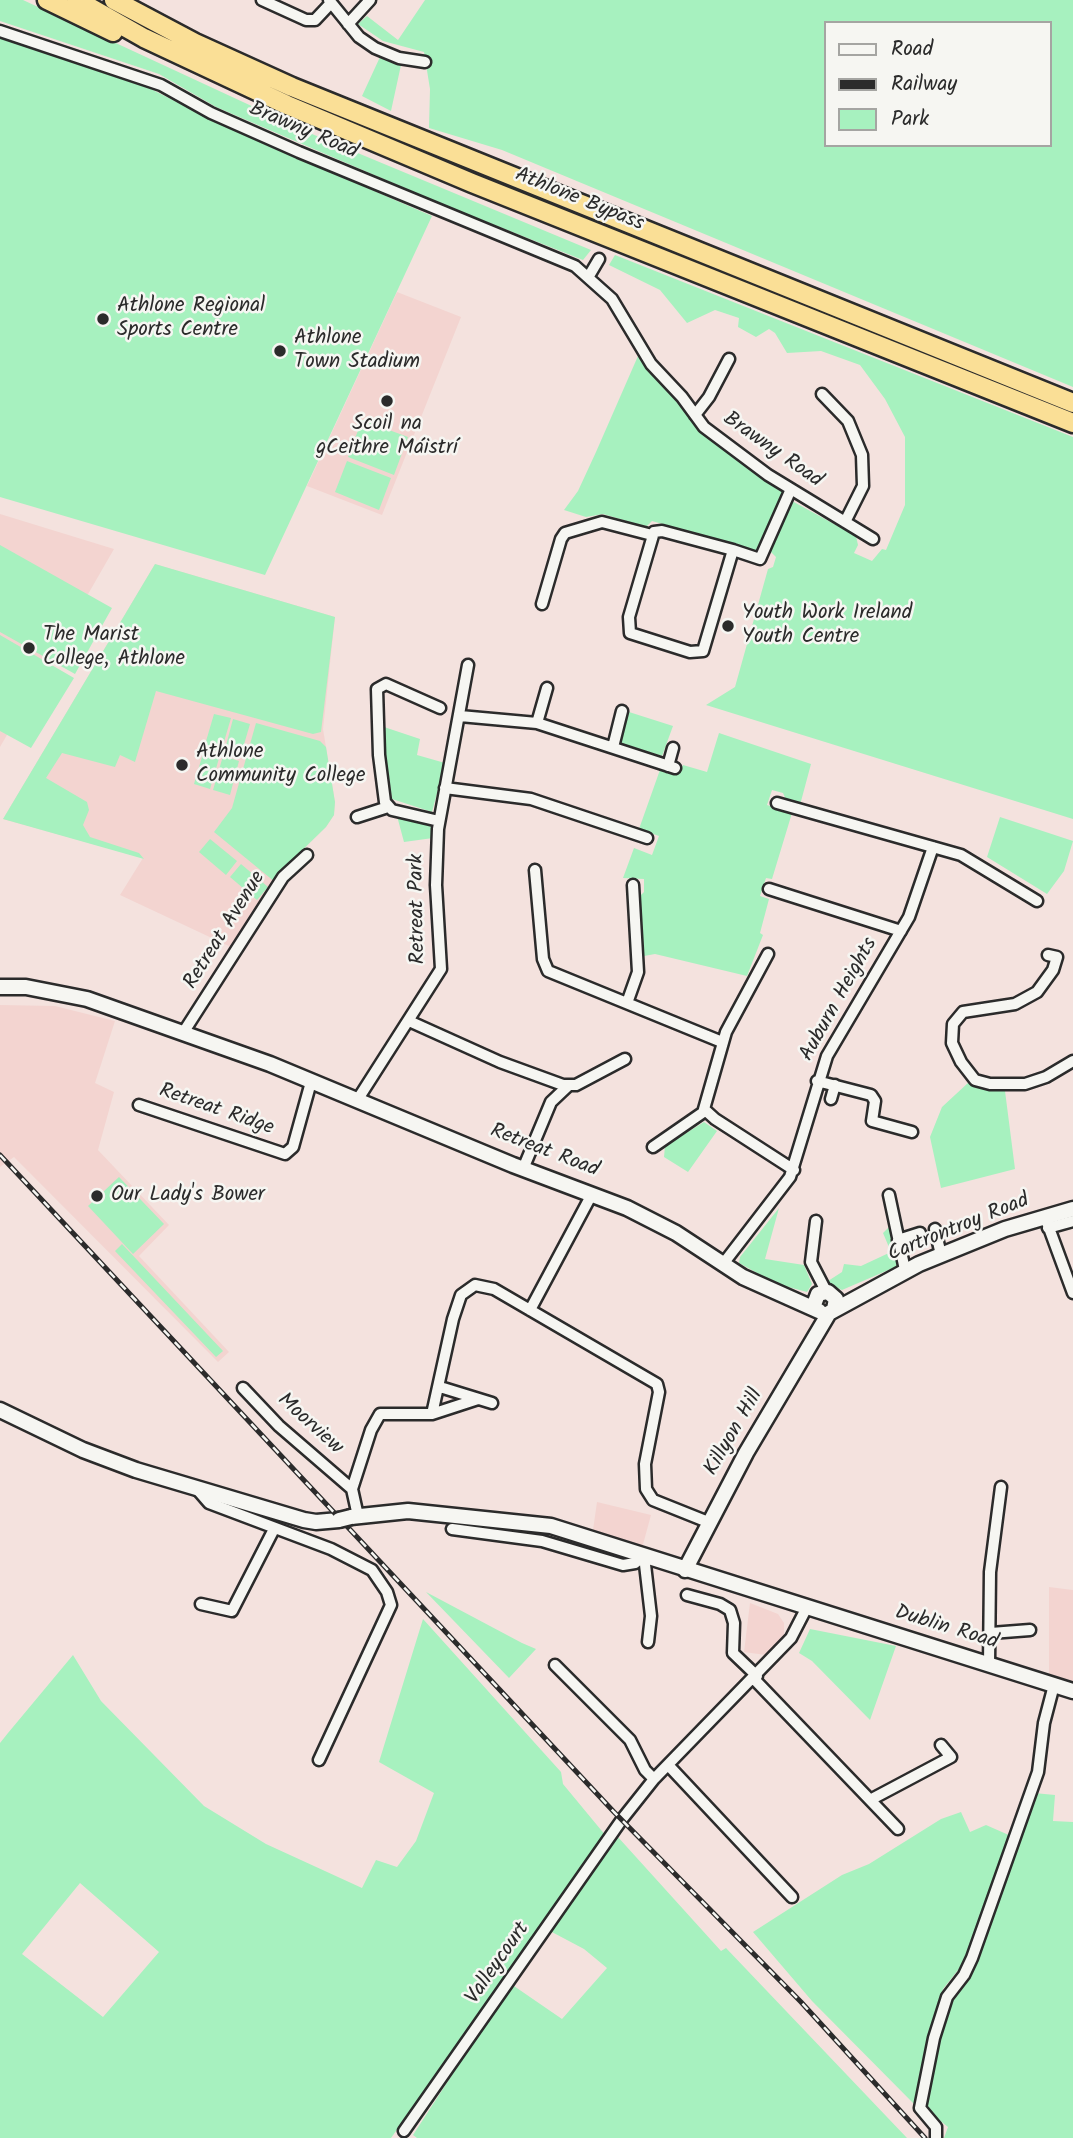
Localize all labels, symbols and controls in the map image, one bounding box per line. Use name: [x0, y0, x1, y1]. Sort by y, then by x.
legend: [824, 21, 1052, 147]
text: Road: [891, 33, 933, 66]
text: Railway: [891, 68, 957, 101]
street label: Brawny Road: [245, 98, 361, 166]
text: Park: [891, 103, 929, 136]
street label: Athlone Bypass: [511, 164, 647, 238]
place label: Athlone Regional Sports Centre: [117, 294, 265, 344]
marker: Athlone Regional Sports Centre: [95, 311, 111, 327]
place label: Athlone Town Stadium: [294, 326, 420, 376]
marker: Athlone Town Stadium: [272, 343, 288, 359]
marker: Scoil na gCeithre Máistrí: [379, 393, 395, 409]
street label: Brawny Road: [717, 407, 827, 495]
place label: Scoil na gCeithre Máistrí: [316, 412, 458, 462]
place label: Youth Work Ireland Youth Centre: [742, 601, 912, 651]
marker: Youth Work Ireland Youth Centre: [720, 618, 736, 634]
place label: The Marist College, Athlone: [43, 623, 185, 673]
marker: The Marist College, Athlone: [21, 640, 37, 656]
place label: Athlone Community College: [196, 740, 365, 790]
marker: Athlone Community College: [174, 757, 190, 773]
street label: Retreat Park: [405, 853, 433, 965]
street label: Retreat Avenue: [180, 867, 272, 995]
street label: Auburn Heights: [796, 934, 884, 1066]
street label: Retreat Ridge: [155, 1080, 277, 1142]
street label: Retreat Road: [486, 1120, 602, 1184]
place label: Our Lady's Bower: [111, 1183, 265, 1209]
marker: Our Lady's Bower: [89, 1188, 105, 1204]
street label: Cartrontroy Road: [885, 1189, 1033, 1269]
street label: Killyon Hill: [700, 1385, 770, 1481]
street label: Moorview: [271, 1389, 347, 1461]
street label: Dublin Road: [891, 1601, 1001, 1657]
street label: Valleycourt: [462, 1918, 536, 2010]

